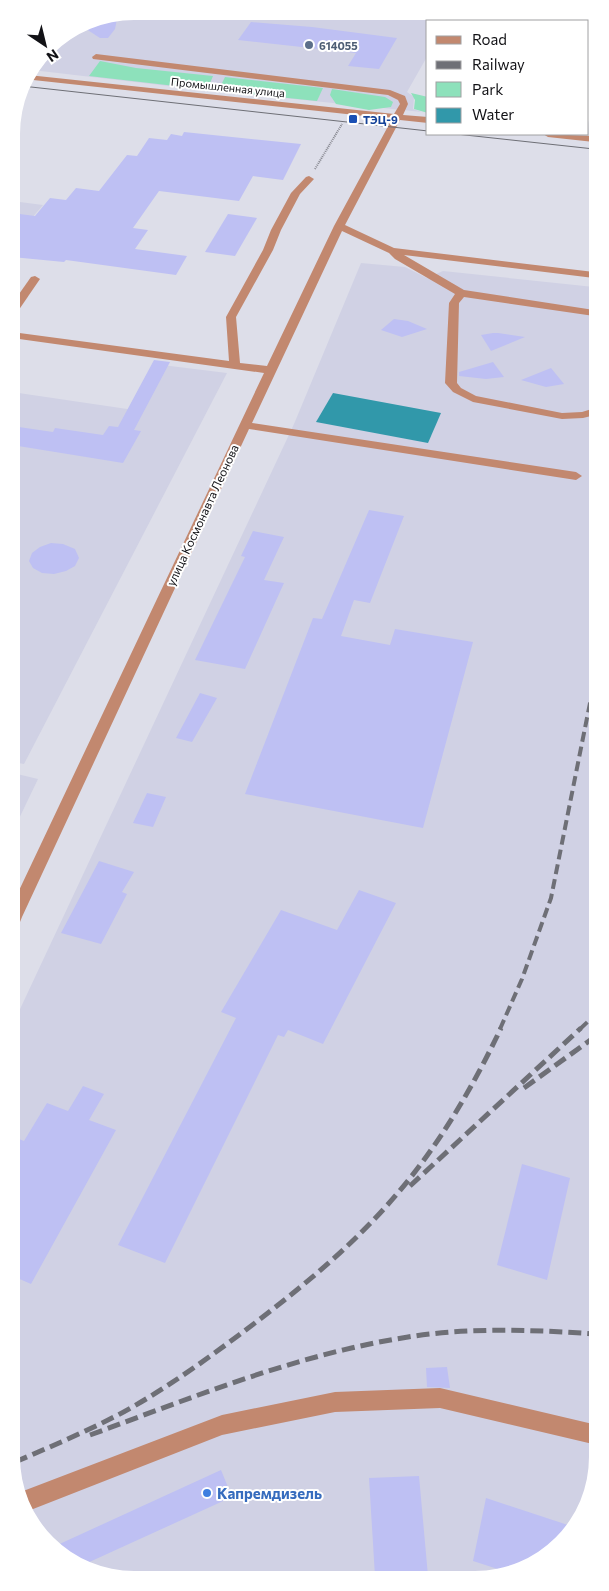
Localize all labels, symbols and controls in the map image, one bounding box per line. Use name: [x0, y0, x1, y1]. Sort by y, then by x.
north arrow: [20, 20, 70, 70]
legend: [426, 20, 589, 135]
text: Road: [472, 30, 507, 48]
marker: 614055: [303, 39, 315, 51]
place label: 614055: [319, 39, 358, 52]
text: N: [44, 46, 62, 66]
text: Railway: [472, 55, 525, 73]
street label: Промышленная улица: [170, 75, 286, 99]
text: Park: [472, 80, 503, 98]
text: Water: [472, 105, 514, 123]
marker: ТЭЦ-9: [347, 113, 359, 125]
place label: ТЭЦ-9: [363, 113, 398, 126]
street label: улица Космонавта Леонова: [163, 442, 241, 588]
place label: Капремдизель: [217, 1484, 322, 1502]
marker: Капремдизель: [201, 1487, 213, 1499]

